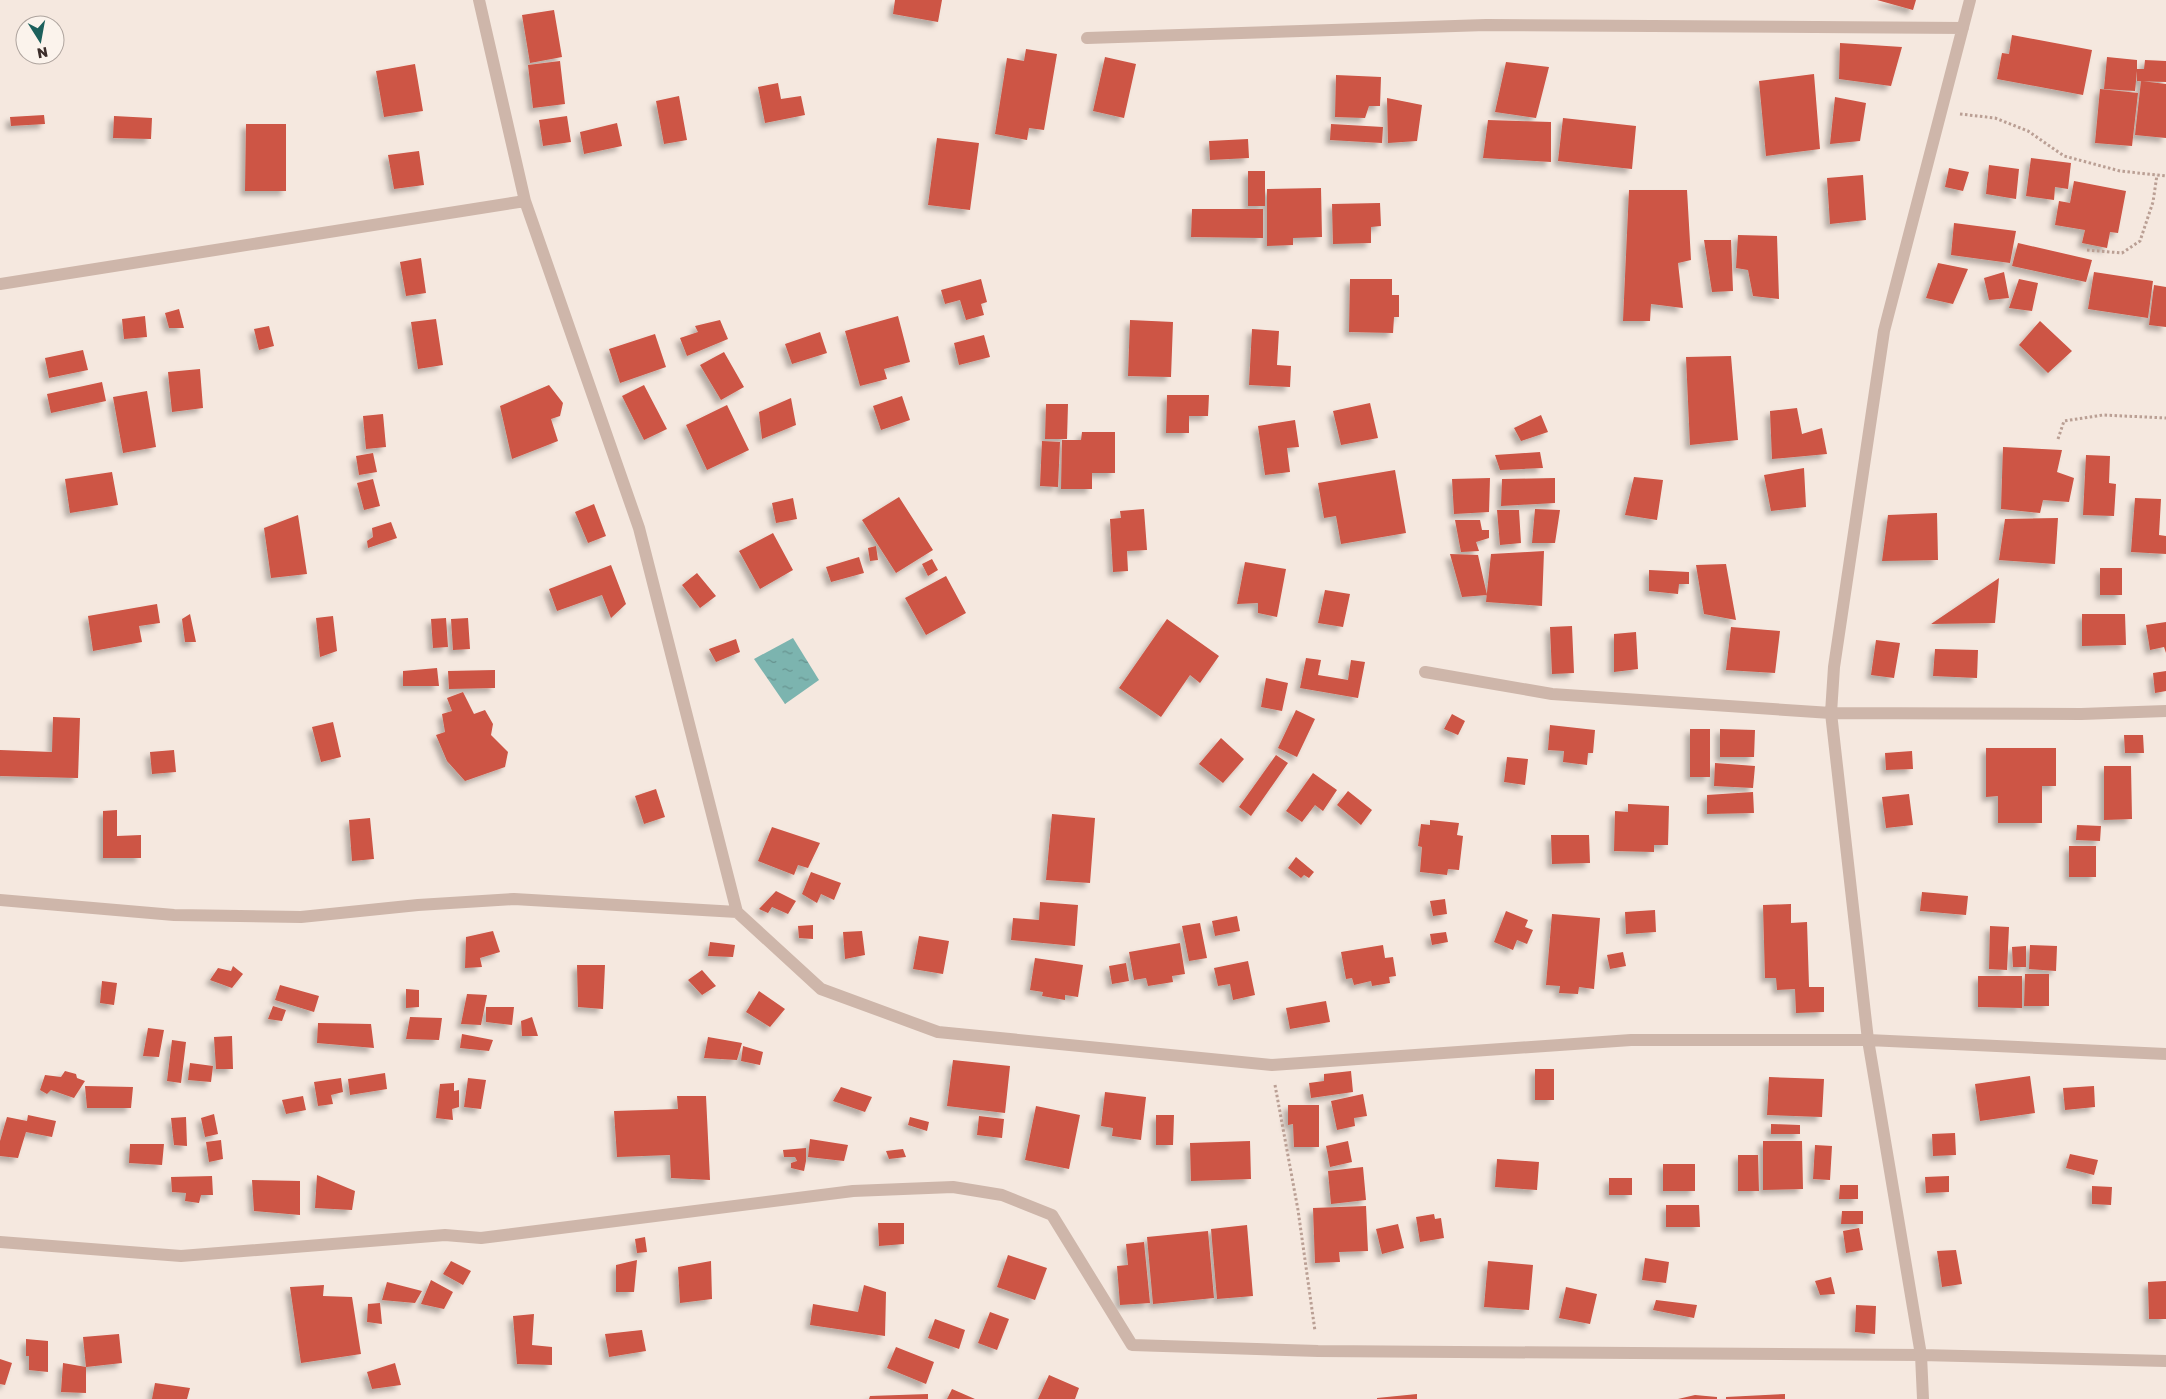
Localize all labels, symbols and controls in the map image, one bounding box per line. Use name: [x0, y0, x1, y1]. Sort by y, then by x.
north arrow: [15, 15, 65, 65]
text: N: [36, 44, 49, 63]

